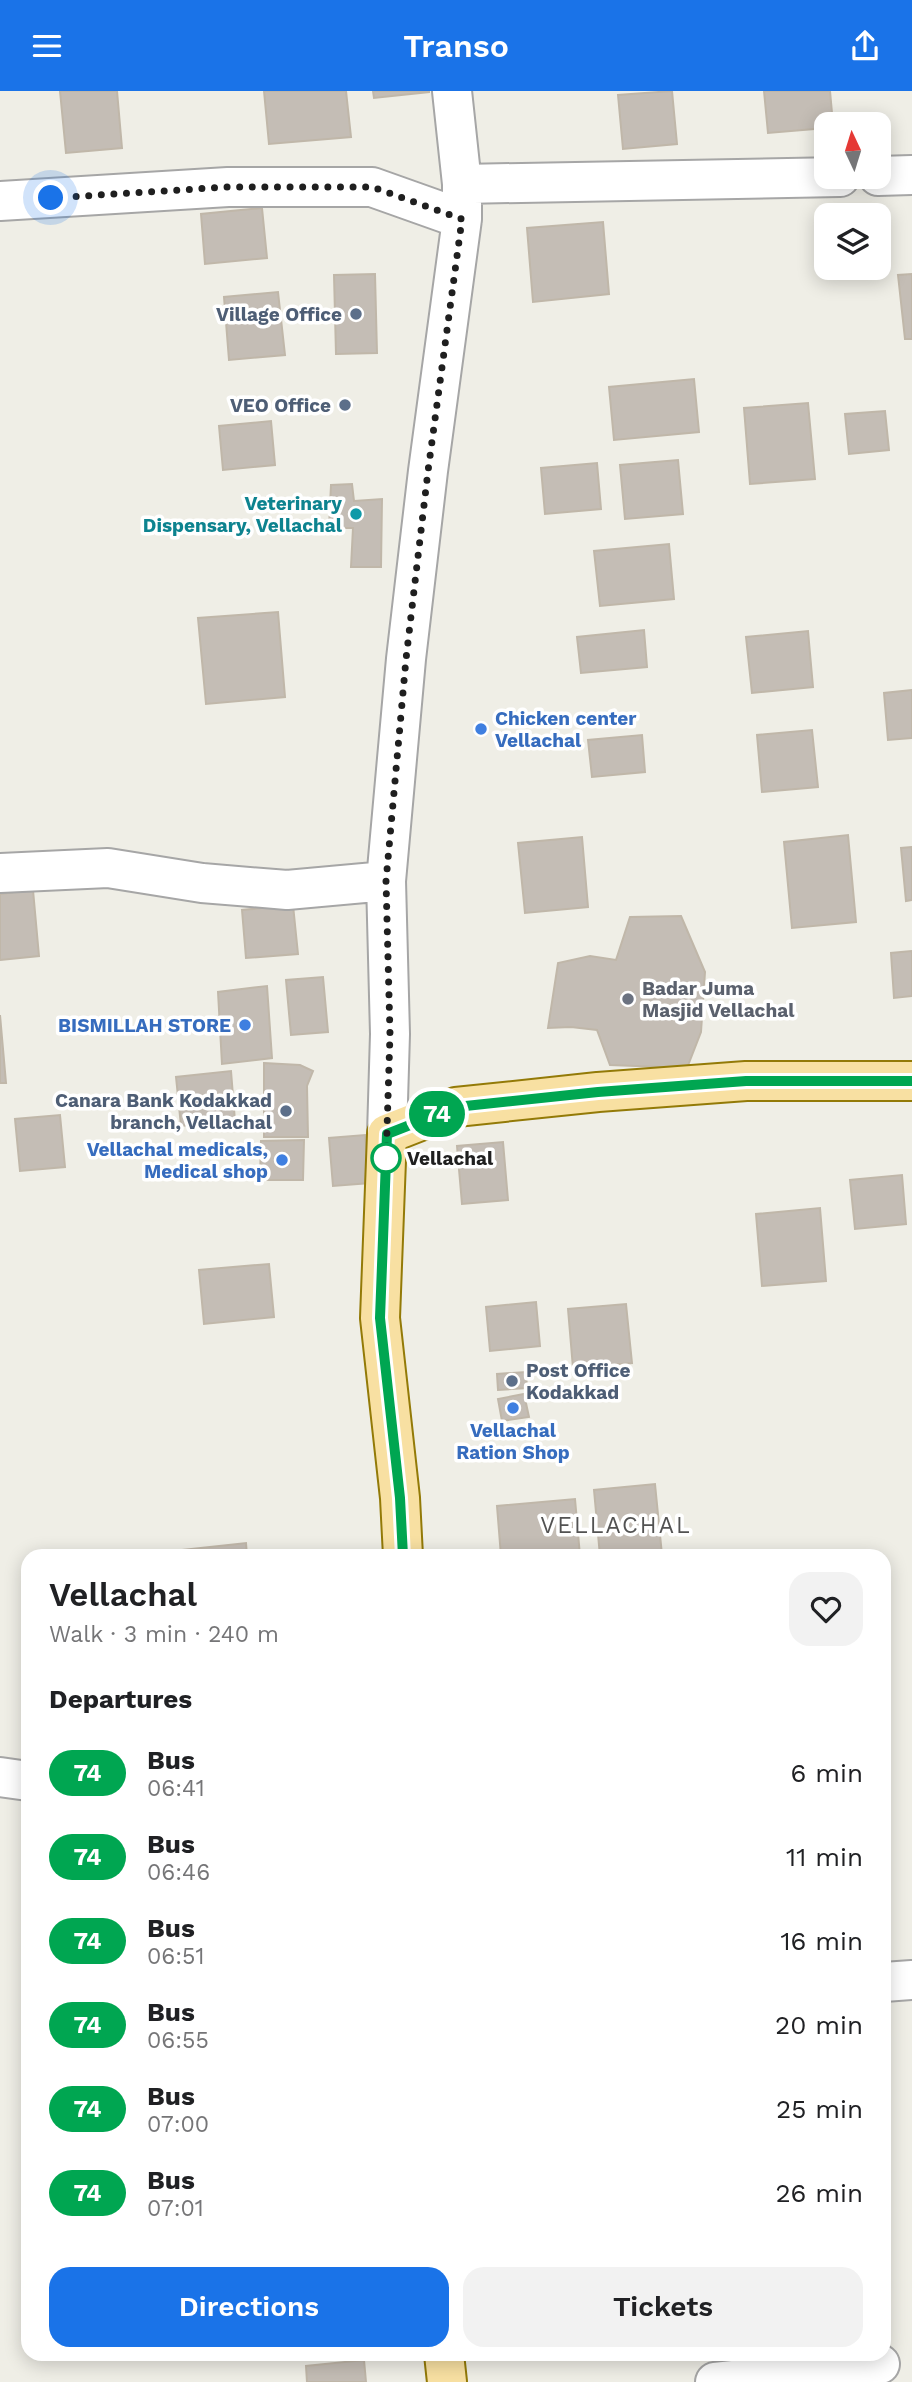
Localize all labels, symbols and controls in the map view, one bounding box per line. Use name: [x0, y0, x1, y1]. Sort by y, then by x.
icon: menu: [28, 27, 66, 65]
text: Transo: [403, 27, 509, 65]
icon: share: [846, 27, 884, 65]
north arrow: [814, 112, 891, 189]
map controls: [814, 112, 891, 280]
your location: [33, 180, 68, 215]
button: layers: [814, 203, 891, 280]
place label: Village Office: [216, 303, 342, 326]
marker: Village Office: [348, 306, 364, 322]
place label: VEO Office: [230, 394, 331, 417]
marker: VEO Office: [337, 397, 353, 413]
place label: Veterinary Dispensary, Vellachal: [143, 492, 343, 537]
marker: Veterinary Dispensary, Vellachal: [348, 506, 364, 522]
place label: Chicken center Vellachal: [495, 707, 637, 752]
marker: Chicken center Vellachal: [473, 721, 489, 737]
place label: Badar Juma Masjid Vellachal: [642, 977, 795, 1022]
marker: Badar Juma Masjid Vellachal: [620, 991, 636, 1007]
place label: BISMILLAH STORE: [58, 1014, 231, 1037]
marker: BISMILLAH STORE: [237, 1017, 253, 1033]
place label: Canara Bank Kodakkad branch, Vellachal: [55, 1089, 273, 1134]
line badge: 74: [406, 1091, 468, 1137]
text: 74: [423, 1100, 451, 1128]
marker: Canara Bank Kodakkad branch, Vellachal: [278, 1103, 294, 1119]
place label: Vellachal medicals, Medical shop: [87, 1138, 268, 1183]
marker: Vellachal: [371, 1143, 401, 1173]
place label: Vellachal: [407, 1147, 494, 1170]
marker: Vellachal medicals, Medical shop: [274, 1152, 290, 1168]
place label: Post Office Kodakkad: [526, 1359, 630, 1404]
marker: Post Office Kodakkad: [504, 1373, 520, 1389]
marker: Vellachal Ration Shop: [505, 1400, 521, 1416]
place label: Vellachal Ration Shop: [456, 1419, 570, 1464]
district label: VELLACHAL: [540, 1512, 692, 1539]
button: heart: [789, 1572, 863, 1646]
text: Vellachal: [49, 1575, 197, 1614]
text: Walk · 3 min · 240 m: [49, 1621, 279, 1648]
text: Departures: [49, 1684, 192, 1714]
text: Bus: [147, 1745, 195, 1775]
text: 6 min: [791, 1758, 863, 1788]
text: 74: [73, 1759, 102, 1787]
text: 06:41: [147, 1775, 205, 1802]
text: Bus: [147, 1829, 195, 1859]
text: 11 min: [786, 1842, 863, 1872]
text: 74: [73, 1843, 102, 1871]
text: 06:46: [147, 1859, 210, 1886]
text: Bus: [147, 1913, 195, 1943]
text: 16 min: [780, 1926, 863, 1956]
text: 74: [73, 1927, 102, 1955]
text: 06:51: [147, 1943, 204, 1970]
text: Bus: [147, 1997, 195, 2027]
text: 20 min: [775, 2010, 863, 2040]
text: 74: [73, 2011, 102, 2039]
text: 06:55: [147, 2027, 209, 2054]
text: Bus: [147, 2081, 195, 2111]
text: 25 min: [776, 2094, 863, 2124]
text: 74: [73, 2095, 102, 2123]
text: 07:00: [147, 2111, 209, 2138]
text: Bus: [147, 2165, 195, 2195]
text: 26 min: [775, 2178, 863, 2208]
text: 74: [73, 2179, 102, 2207]
text: 07:01: [147, 2195, 204, 2222]
button: Directions: [49, 2267, 449, 2347]
button: Tickets: [463, 2267, 863, 2347]

